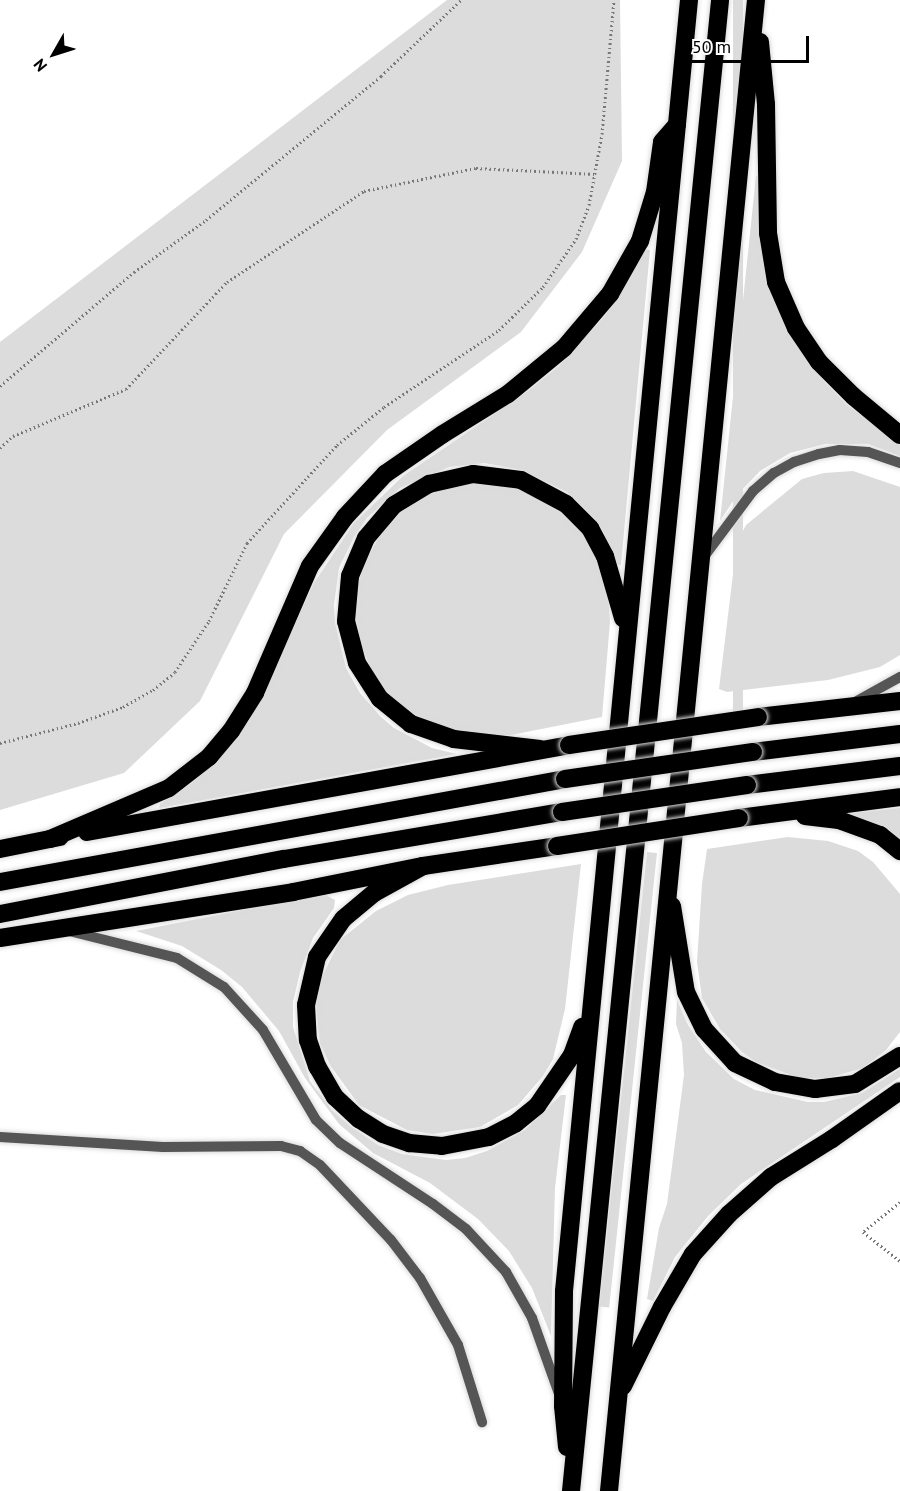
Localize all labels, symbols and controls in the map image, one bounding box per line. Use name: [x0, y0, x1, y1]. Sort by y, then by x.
north arrow: [24, 24, 84, 84]
scale bar: [684, 24, 812, 62]
text: 50 m: [692, 35, 731, 58]
text: N: [29, 55, 51, 76]

